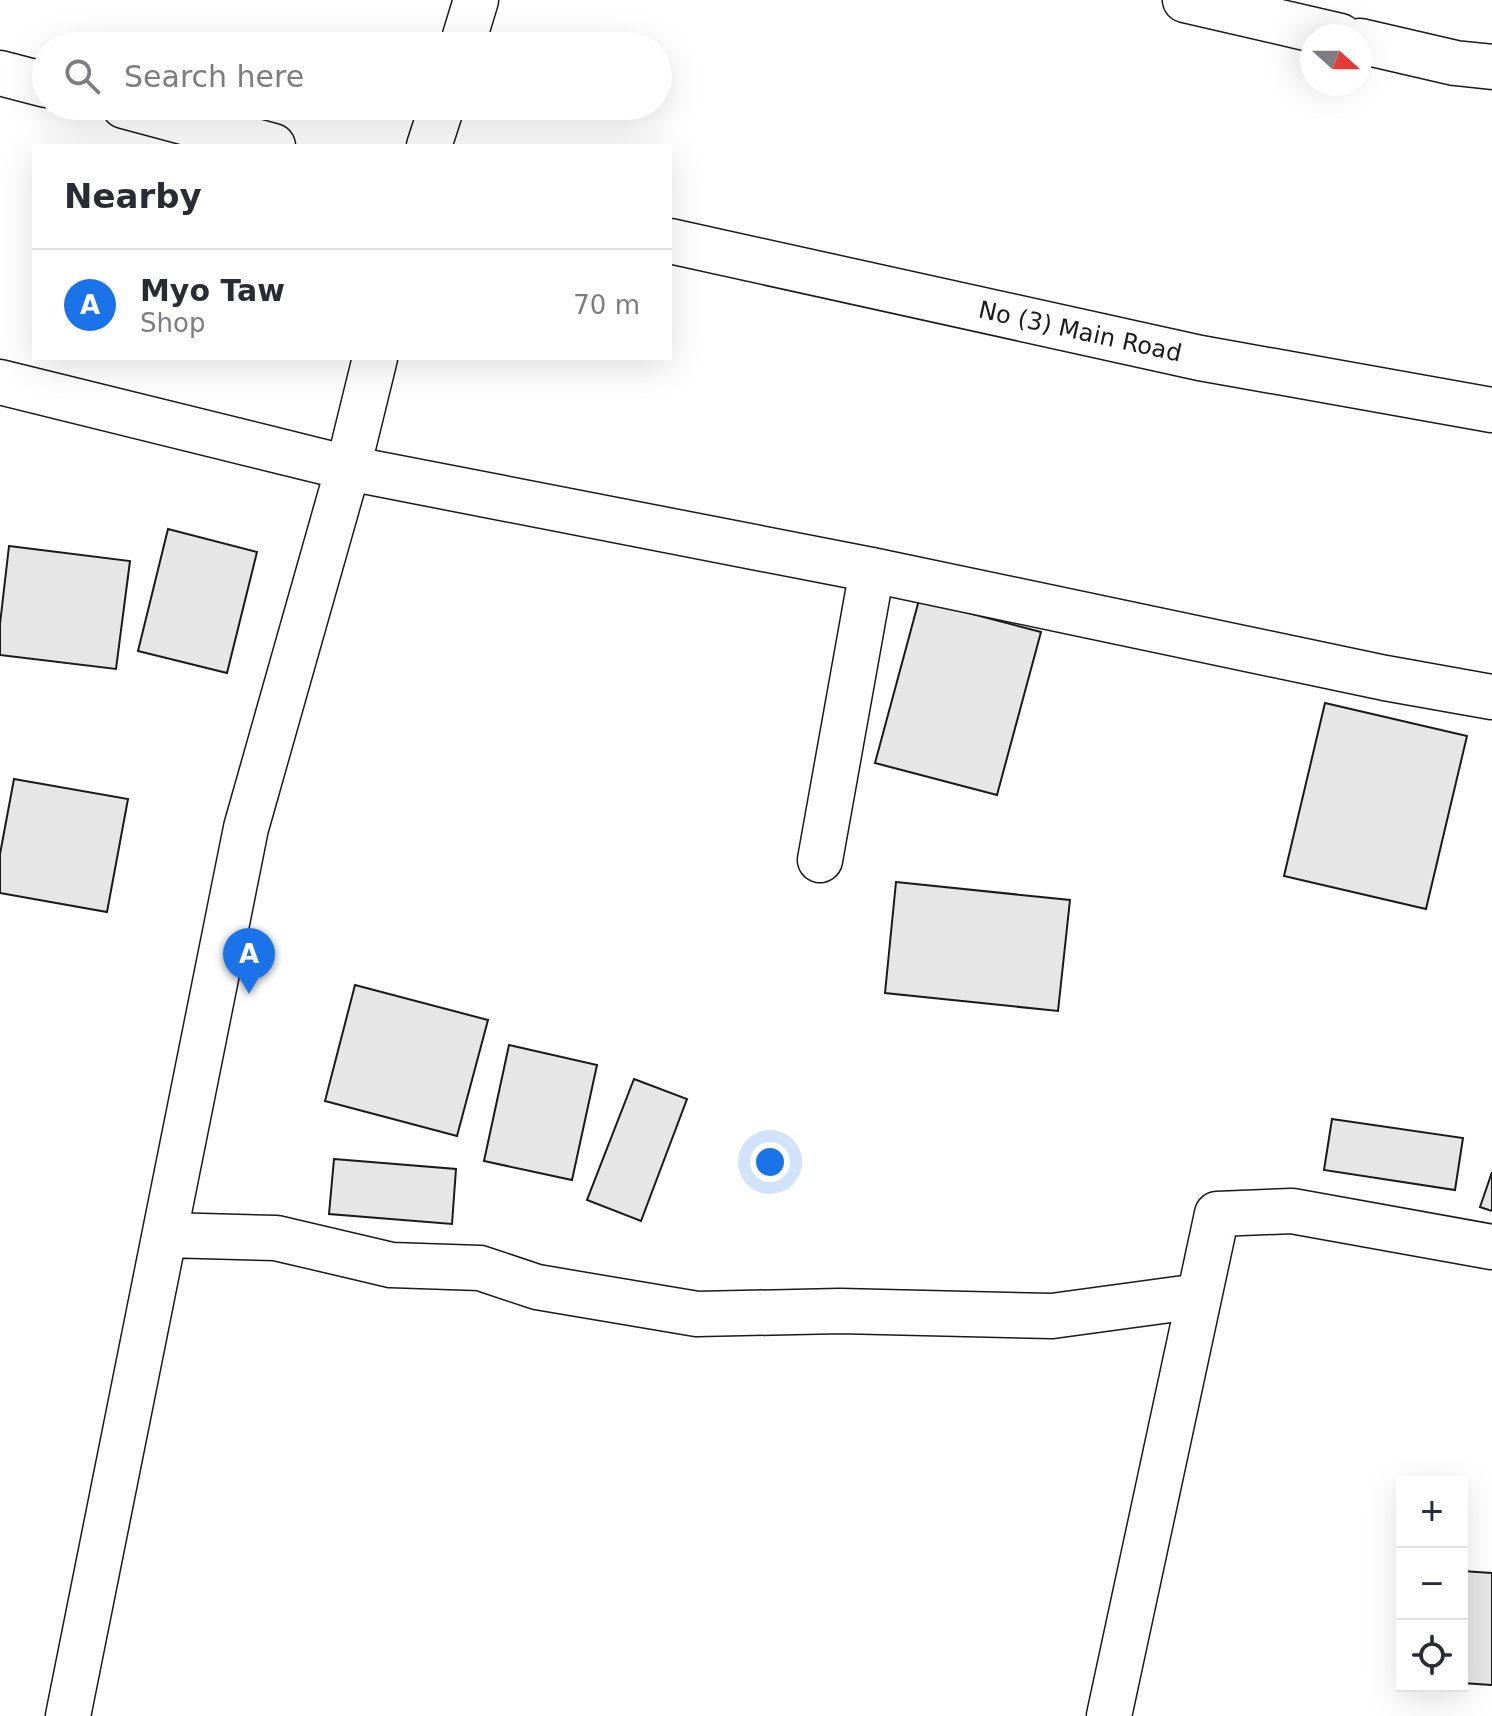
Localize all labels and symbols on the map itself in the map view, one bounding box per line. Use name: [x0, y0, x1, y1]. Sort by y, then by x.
north arrow: [1300, 24, 1372, 96]
street label: No (3) Main Road: [976, 296, 1184, 368]
pin: A: [223, 928, 275, 994]
your location: [750, 1142, 790, 1182]

